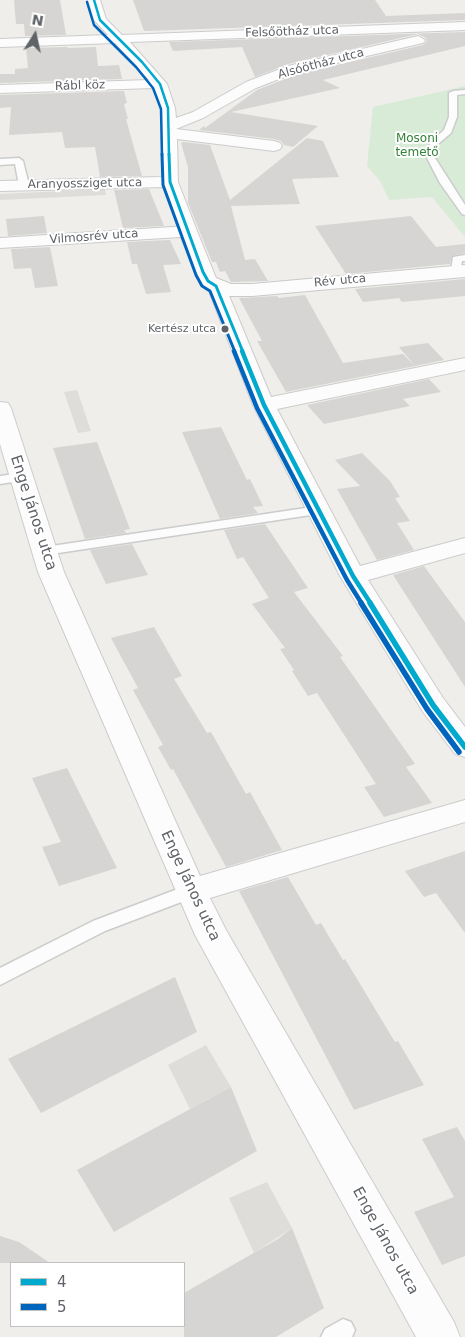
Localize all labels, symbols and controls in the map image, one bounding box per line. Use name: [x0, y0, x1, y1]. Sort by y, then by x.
north arrow: [10, 10, 60, 60]
text: N: [30, 11, 45, 29]
street label: Felsőötház utca: [245, 23, 339, 41]
street label: Alsóötház utca: [276, 46, 366, 82]
street label: Rábl köz: [55, 78, 105, 94]
park label: Mosoni temető: [395, 132, 439, 160]
street label: Aranyossziget utca: [28, 176, 142, 192]
street label: Vilmosrév utca: [49, 227, 139, 247]
street label: Rév utca: [313, 272, 367, 290]
place label: Kertész utca: [148, 322, 216, 336]
marker: Kertész utca: [220, 324, 230, 334]
street label: Enge János utca: [6, 453, 60, 573]
street label: Enge János utca: [156, 828, 224, 944]
street label: Enge János utca: [348, 1184, 422, 1298]
legend: [10, 1262, 185, 1327]
text: 4: [57, 1273, 67, 1291]
text: 5: [57, 1298, 67, 1316]

